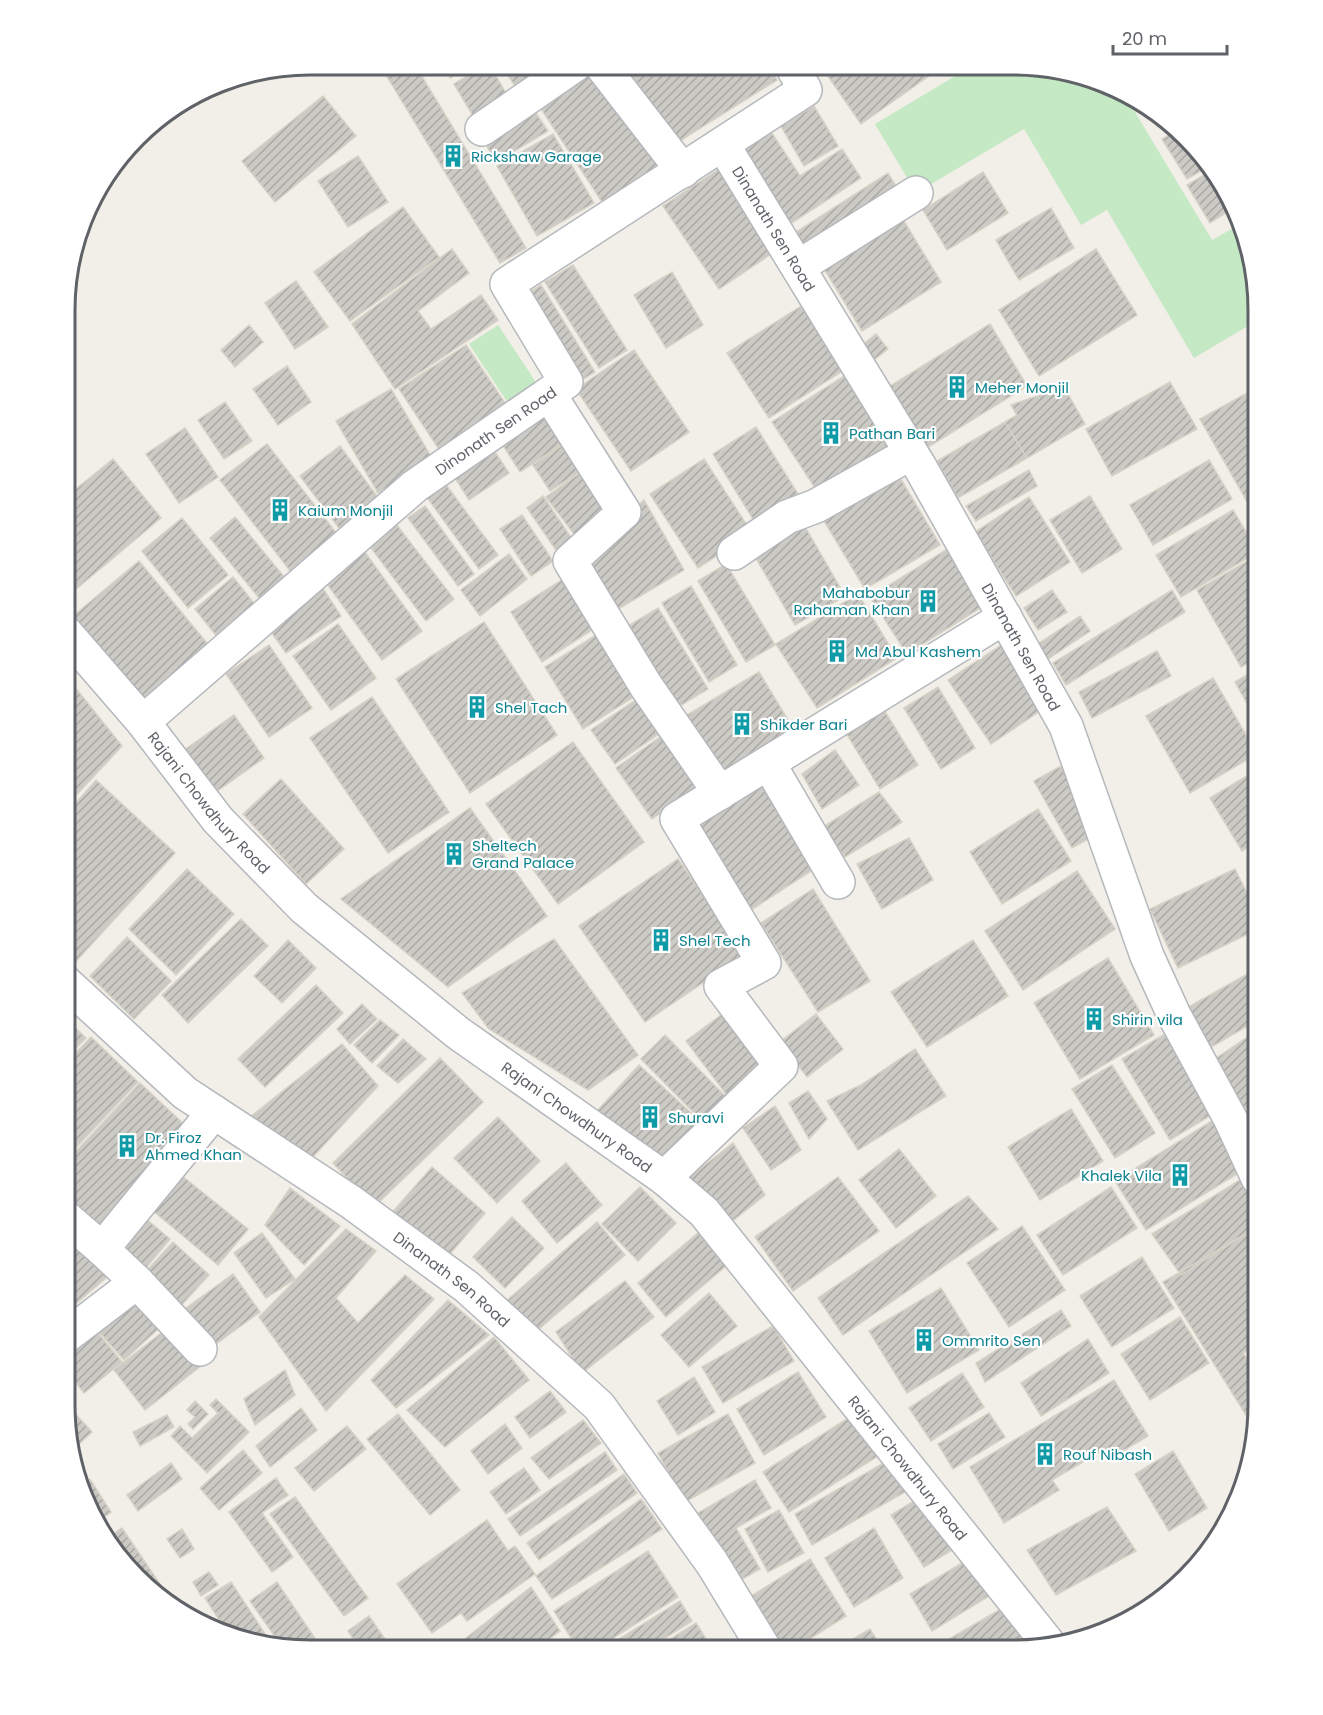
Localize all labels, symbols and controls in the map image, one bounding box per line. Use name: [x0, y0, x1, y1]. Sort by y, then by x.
scale bar: [1113, 18, 1227, 56]
text: 20 m: [1122, 26, 1167, 51]
building icon: Rickshaw Garage: [440, 143, 466, 169]
place label: Rickshaw Garage: [471, 146, 602, 167]
street label: Dinanath Sen Road: [728, 162, 821, 295]
building icon: Meher Monjil: [944, 374, 970, 400]
place label: Meher Monjil: [975, 377, 1069, 398]
street label: Dinonath Sen Road: [431, 381, 561, 480]
building icon: Pathan Bari: [818, 420, 844, 446]
place label: Pathan Bari: [849, 423, 935, 444]
building icon: Kaium Monjil: [267, 497, 293, 523]
place label: Kaium Monjil: [298, 500, 393, 521]
street label: Dinanath Sen Road: [977, 579, 1066, 715]
place label: Mahabobur Rahaman Khan: [793, 582, 910, 620]
building icon: Mahabobur Rahaman Khan: [915, 588, 941, 614]
building icon: Md Abul Kashem: [824, 638, 850, 664]
place label: Md Abul Kashem: [855, 641, 981, 662]
building icon: Shel Tach: [464, 694, 490, 720]
place label: Shel Tach: [495, 697, 567, 718]
building icon: Shikder Bari: [729, 711, 755, 737]
place label: Shikder Bari: [760, 714, 847, 735]
street label: Rajani Chowdhury Road: [143, 727, 275, 878]
place label: Sheltech Grand Palace: [472, 835, 574, 873]
building icon: Sheltech Grand Palace: [441, 841, 467, 867]
building icon: Shel Tech: [648, 927, 674, 953]
place label: Shel Tech: [679, 930, 751, 951]
building icon: Shirin vila: [1081, 1006, 1107, 1032]
place label: Shirin vila: [1112, 1009, 1183, 1030]
street label: Rajani Chowdhury Road: [497, 1056, 657, 1177]
building icon: Shuravi: [637, 1104, 663, 1130]
place label: Shuravi: [668, 1107, 724, 1128]
place label: Dr. Firoz Ahmed Khan: [145, 1127, 242, 1165]
building icon: Dr. Firoz Ahmed Khan: [114, 1133, 140, 1159]
building icon: Khalek Vila: [1167, 1162, 1193, 1188]
place label: Khalek Vila: [1081, 1165, 1162, 1186]
street label: Dinanath Sen Road: [389, 1226, 515, 1332]
building icon: Ommrito Sen: [911, 1327, 937, 1353]
place label: Ommrito Sen: [942, 1330, 1041, 1351]
street label: Rajani Chowdhury Road: [844, 1391, 972, 1545]
building icon: Rouf Nibash: [1032, 1441, 1058, 1467]
place label: Rouf Nibash: [1063, 1444, 1152, 1465]

